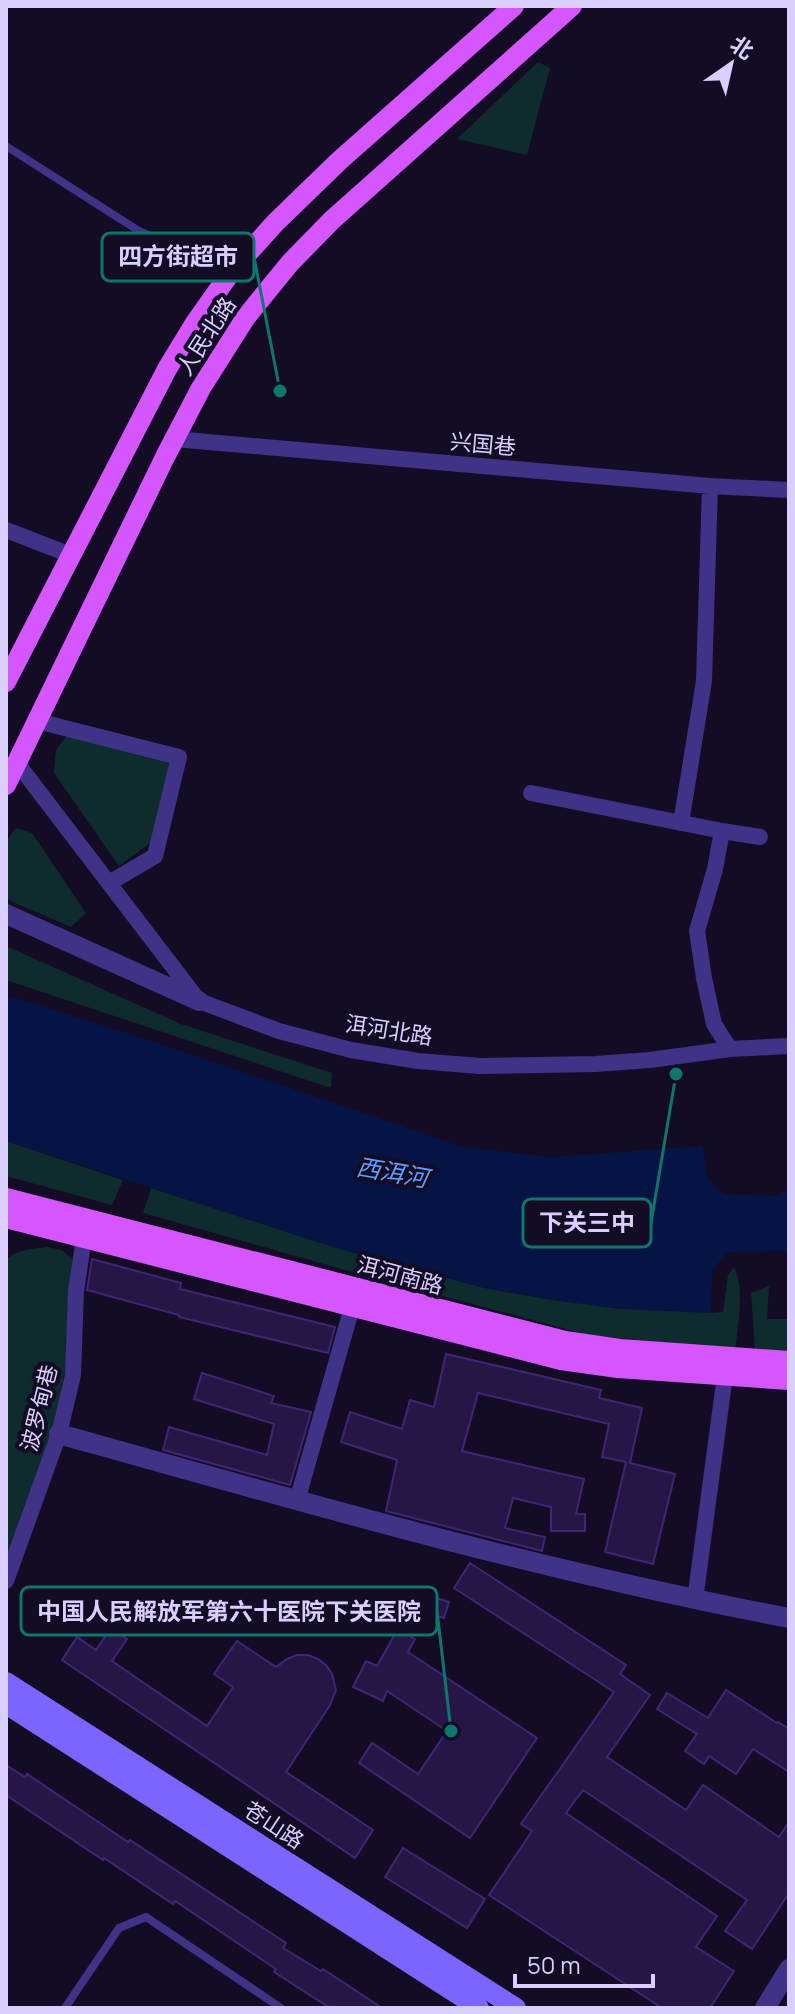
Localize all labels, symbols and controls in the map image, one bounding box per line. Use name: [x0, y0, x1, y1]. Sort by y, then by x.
north arrow: [691, 24, 771, 104]
text: 北: [725, 29, 760, 66]
callout: 四方街超市: [102, 233, 254, 281]
text: 四方街超市: [118, 239, 238, 272]
street label: 人民北路: [169, 291, 243, 381]
street label: 兴国巷: [449, 426, 517, 462]
street label: 洱河北路: [343, 1008, 435, 1052]
water label: 西洱河: [354, 1149, 435, 1195]
callout: 下关三中: [523, 1199, 651, 1247]
text: 下关三中: [539, 1205, 635, 1238]
street label: 洱河南路: [354, 1249, 446, 1301]
street label: 波罗甸巷: [14, 1362, 64, 1454]
callout: 中国人民解放军第六十医院下关医院: [21, 1587, 437, 1635]
text: 中国人民解放军第六十医院下关医院: [37, 1594, 421, 1627]
street label: 苍山路: [238, 1794, 310, 1856]
scale bar: [515, 1938, 653, 1988]
text: 50 m: [527, 1948, 581, 1981]

